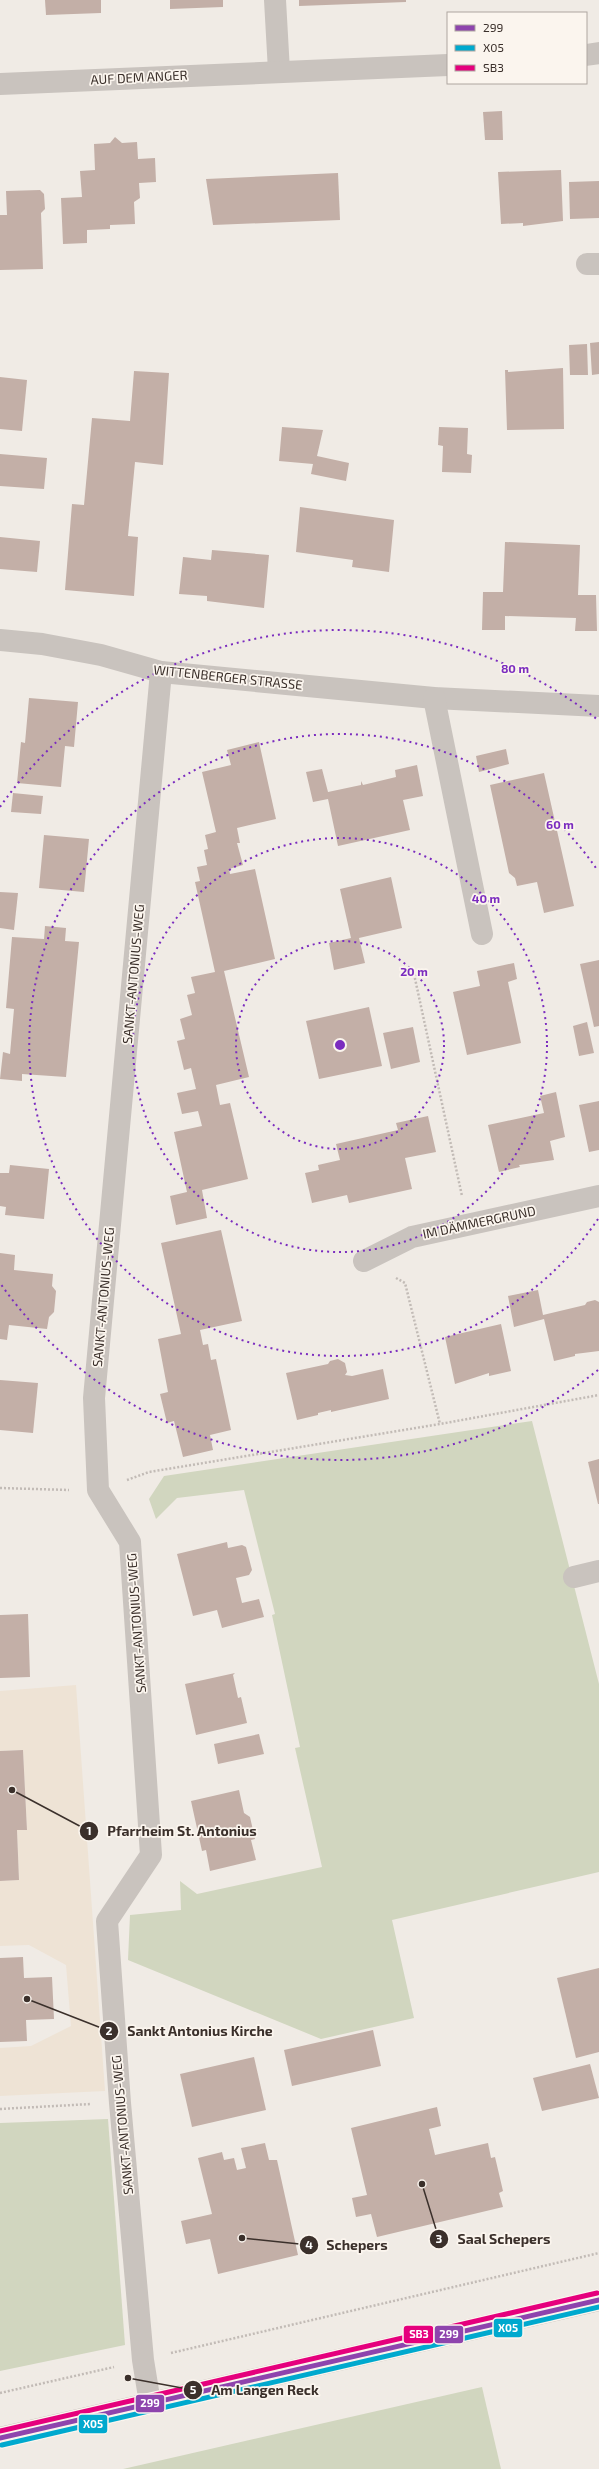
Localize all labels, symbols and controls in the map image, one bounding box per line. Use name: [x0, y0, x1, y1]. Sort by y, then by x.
legend: [447, 12, 587, 84]
text: 299: [483, 20, 504, 34]
text: X05: [483, 40, 504, 54]
text: SB3: [483, 60, 504, 74]
street label: AUF DEM ANGER: [90, 66, 188, 88]
street label: WITTENBERGER STRASSE: [153, 661, 303, 693]
text: 80 m: [501, 661, 529, 675]
text: 60 m: [546, 817, 574, 831]
text: 40 m: [472, 891, 500, 905]
street label: SANKT-ANTONIUS-WEG: [119, 903, 147, 1045]
text: 20 m: [400, 964, 428, 978]
centre of rings: [333, 1038, 347, 1052]
street label: IM DÄMMERGRUND: [421, 1202, 537, 1242]
street label: SANKT-ANTONIUS-WEG: [89, 1226, 117, 1368]
street label: SANKT-ANTONIUS-WEG: [123, 1553, 149, 1693]
callout: Pfarrheim St. Antonius: [79, 1818, 264, 1844]
text: Pfarrheim St. Antonius: [107, 1822, 257, 1839]
text: 1: [86, 1823, 92, 1837]
callout: Sankt Antonius Kirche: [99, 2018, 281, 2044]
text: Sankt Antonius Kirche: [127, 2022, 273, 2039]
text: 2: [106, 2023, 113, 2037]
street label: SANKT-ANTONIUS-WEG: [108, 2054, 136, 2196]
callout: Saal Schepers: [429, 2226, 558, 2252]
text: Saal Schepers: [458, 2230, 550, 2247]
text: 3: [436, 2231, 443, 2245]
callout: Schepers: [299, 2232, 396, 2258]
text: Schepers: [326, 2236, 388, 2253]
text: 4: [305, 2237, 313, 2251]
line badge: X05: [493, 2318, 523, 2338]
text: X05: [498, 2321, 518, 2334]
line badge: SB3: [403, 2325, 434, 2344]
line badge: 299: [434, 2325, 464, 2344]
text: SB3: [409, 2327, 429, 2340]
text: 299: [439, 2327, 459, 2340]
callout: Am Langen Reck: [183, 2377, 327, 2403]
text: Am Langen Reck: [211, 2381, 319, 2398]
text: 5: [190, 2382, 197, 2396]
line badge: 299: [135, 2394, 165, 2413]
text: 299: [140, 2396, 160, 2409]
line badge: X05: [78, 2414, 108, 2434]
text: X05: [83, 2417, 103, 2430]

